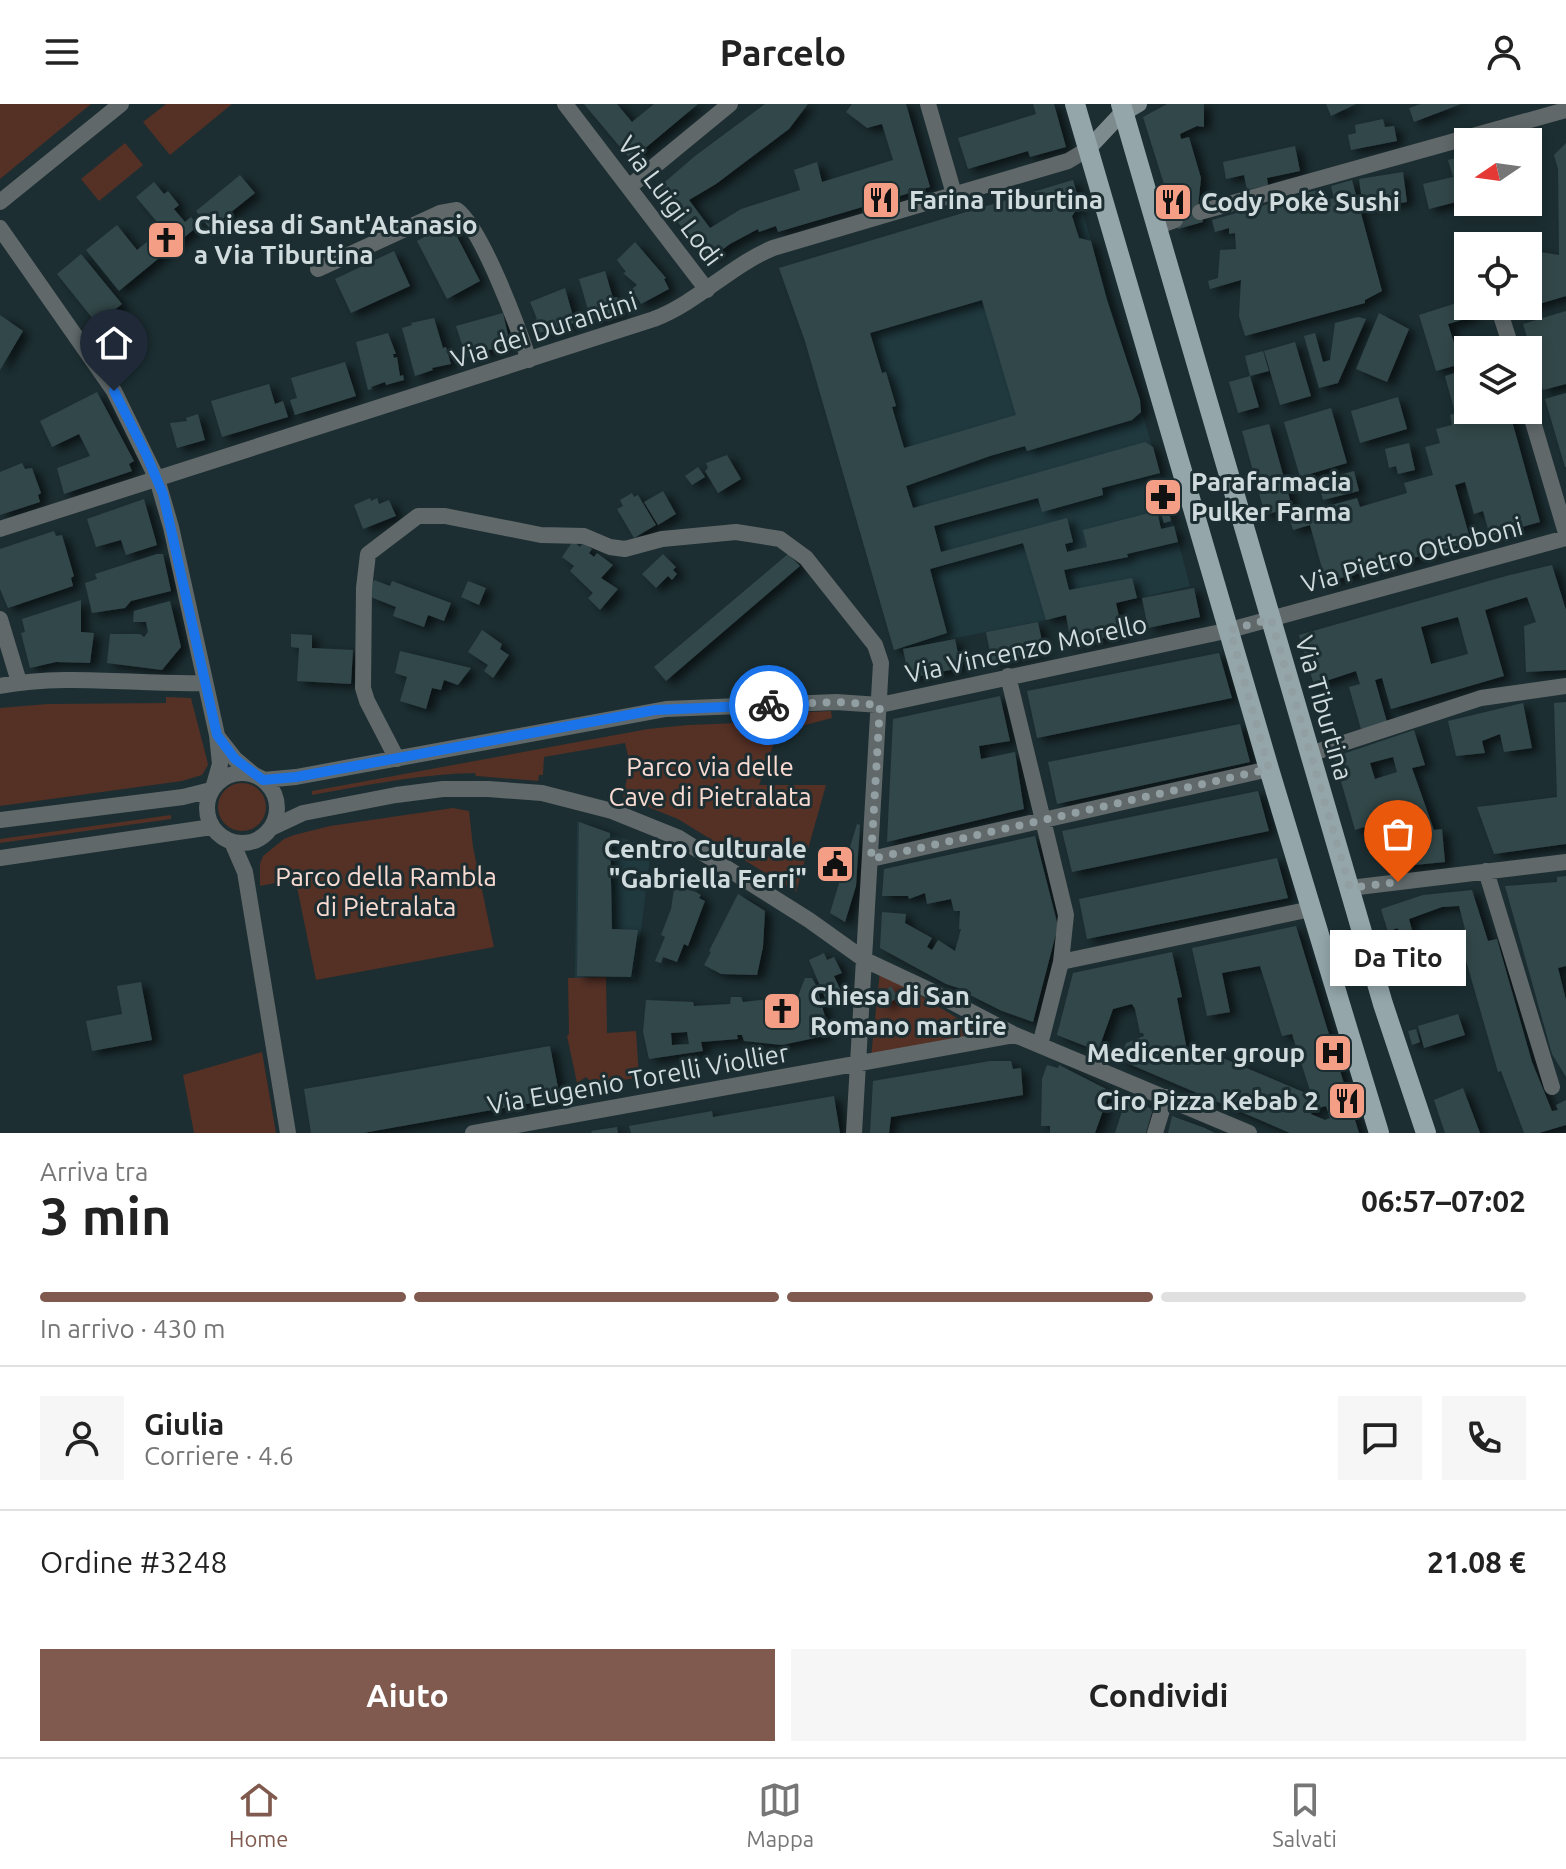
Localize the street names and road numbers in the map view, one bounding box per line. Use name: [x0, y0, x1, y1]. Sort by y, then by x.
street label: Via Luigi Lodi: [612, 130, 728, 271]
street label: Via dei Durantini: [447, 286, 640, 373]
street label: Via Pietro Ottoboni: [1298, 511, 1526, 598]
street label: Via Vincenzo Morello: [902, 609, 1149, 688]
street label: Via Tiburtina: [1290, 632, 1359, 783]
street label: Via Eugenio Torelli Viollier: [485, 1038, 791, 1119]

